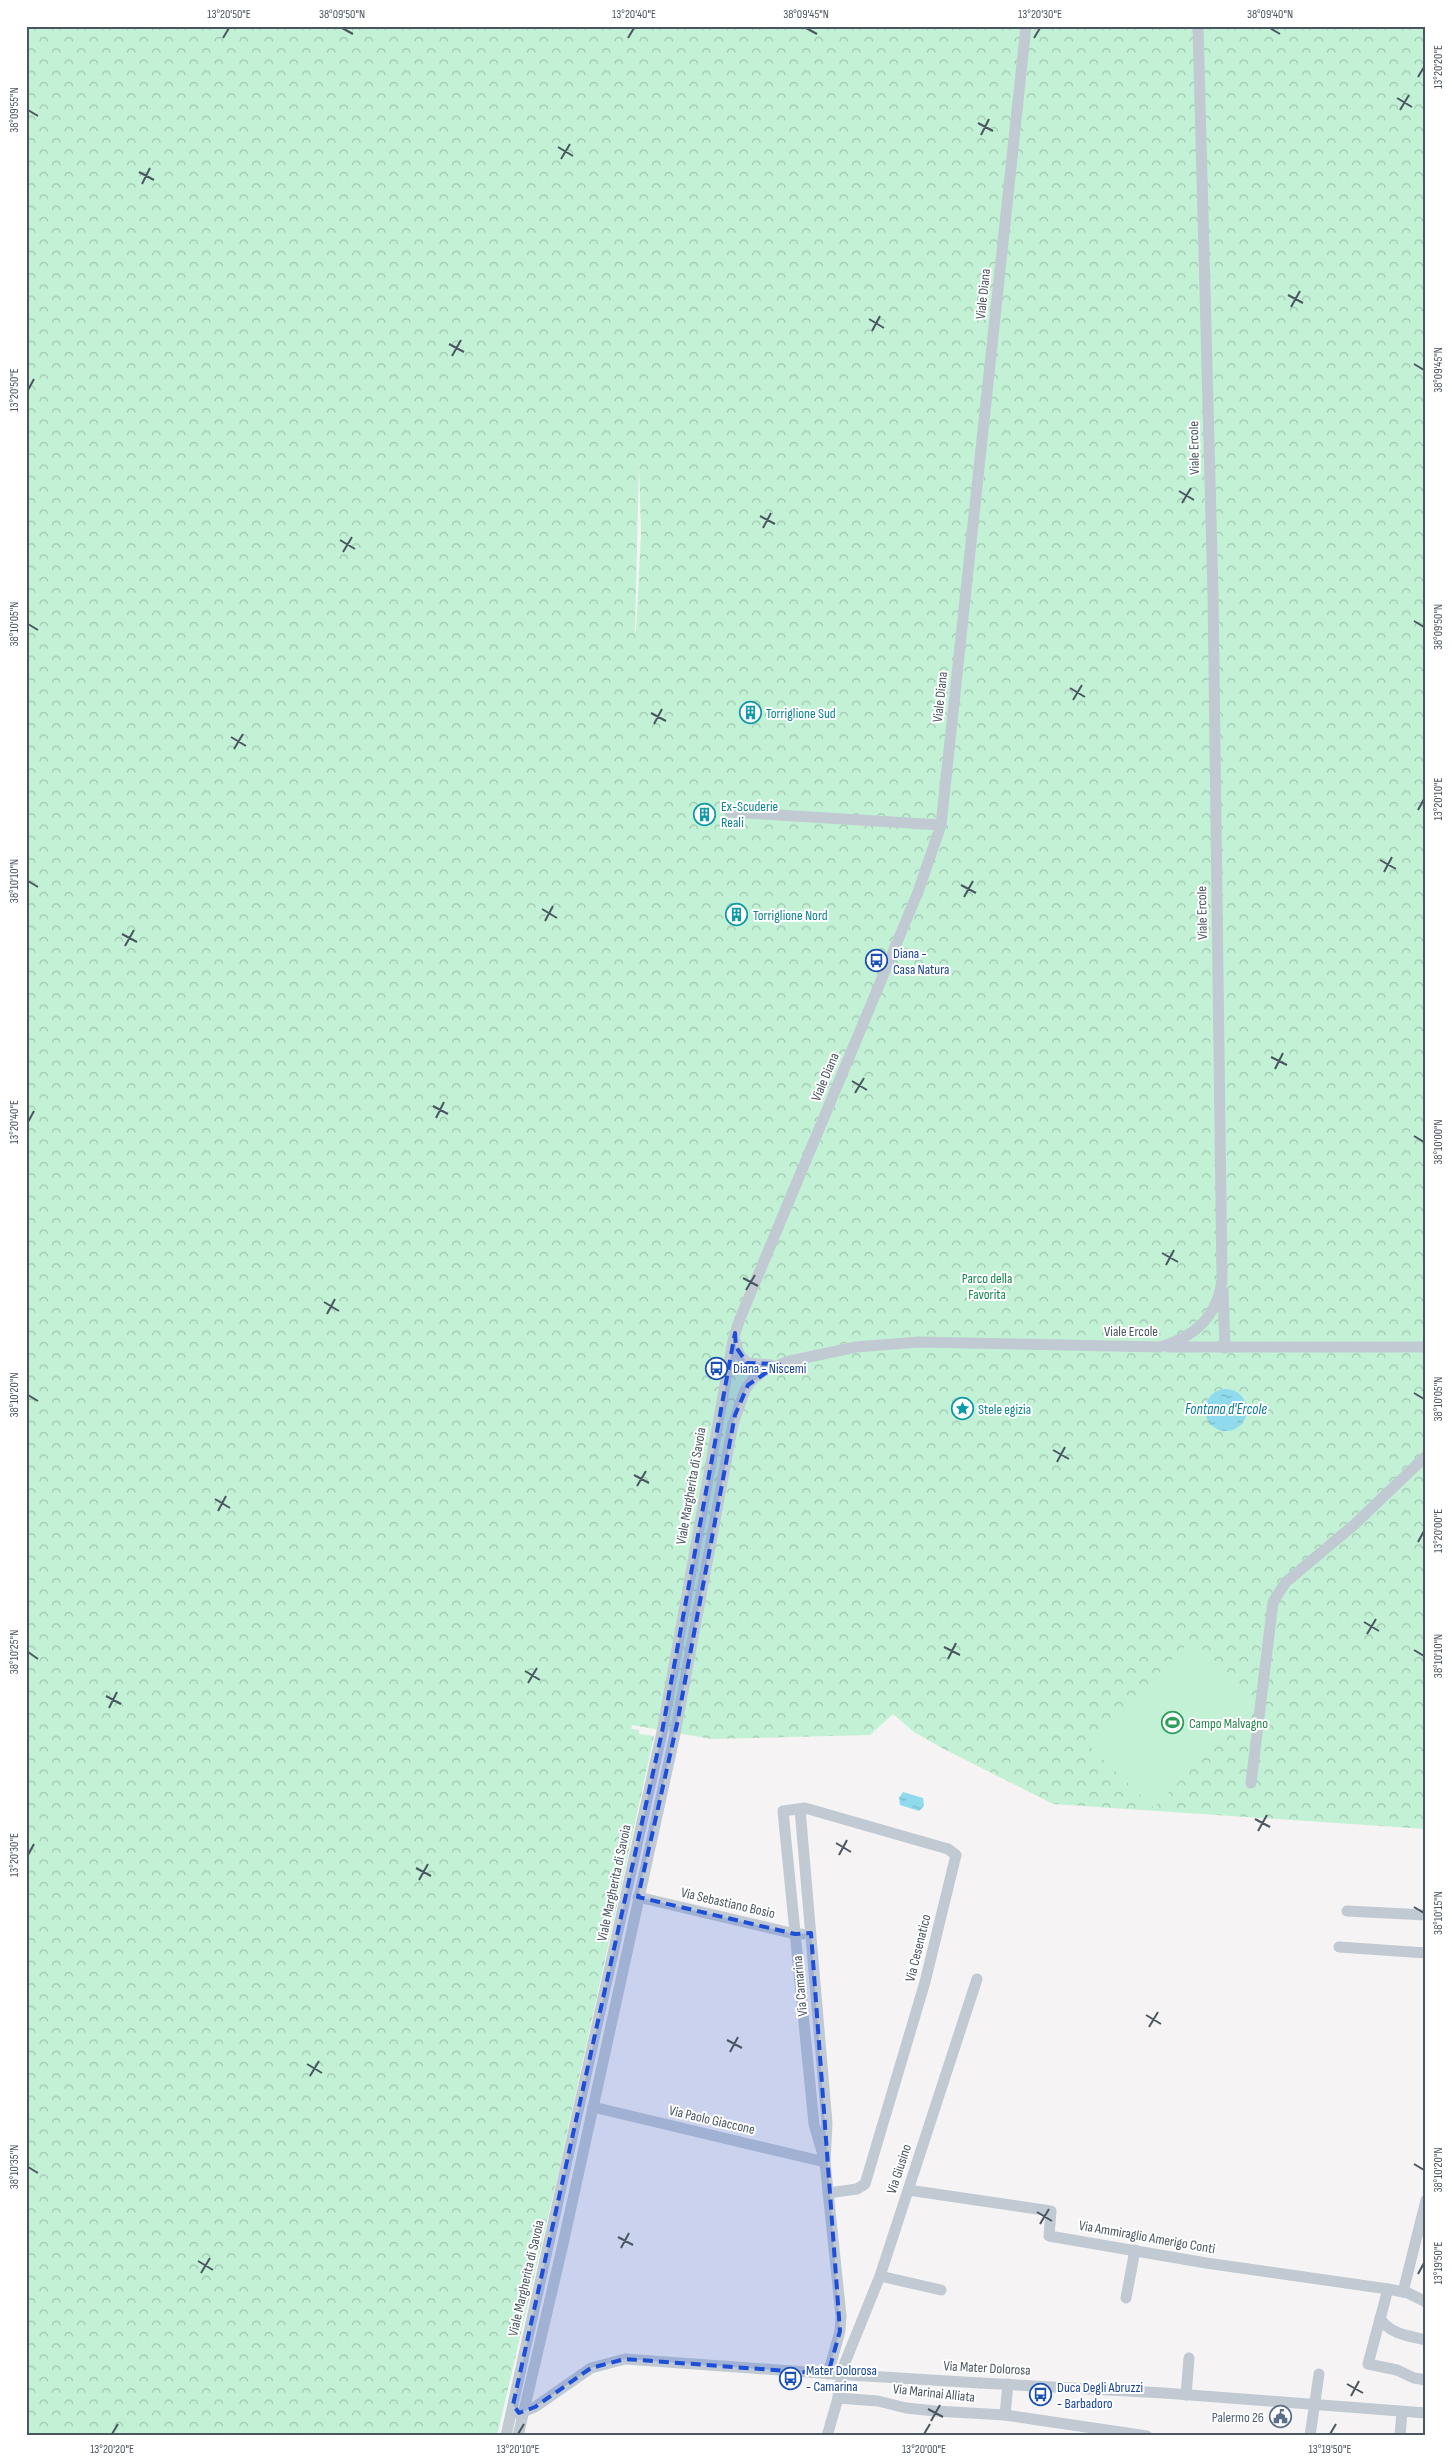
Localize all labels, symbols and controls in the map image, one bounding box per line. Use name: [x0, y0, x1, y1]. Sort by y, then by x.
text: 13°20'50"E: [207, 7, 251, 22]
text: 38°09'50"N: [319, 7, 365, 22]
text: 13°20'40"E: [612, 7, 656, 22]
text: 38°09'45"N: [783, 7, 829, 22]
text: 13°20'30"E: [1018, 7, 1062, 22]
text: 38°09'40"N: [1247, 7, 1293, 22]
text: 13°20'20"E: [1431, 45, 1446, 89]
text: 38°09'55"N: [7, 87, 22, 133]
street label: Viale Diana: [972, 268, 994, 320]
text: 38°09'45"N: [1431, 347, 1446, 393]
text: 13°20'50"E: [7, 368, 22, 412]
street label: Viale Ercole: [1185, 421, 1203, 475]
text: 38°10'05"N: [7, 602, 22, 646]
text: 38°09'50"N: [1431, 604, 1446, 650]
street label: Viale Diana: [929, 671, 951, 723]
building icon: Torriglione Sud: [738, 701, 762, 725]
place label: Torriglione Sud: [766, 705, 836, 722]
text: 13°20'10"E: [1431, 777, 1446, 820]
place label: Ex-Scuderie Reali: [721, 798, 778, 831]
building icon: Ex-Scuderie Reali: [693, 802, 717, 826]
text: 38°10'10"N: [7, 859, 22, 903]
street label: Viale Ercole: [1193, 886, 1211, 940]
building icon: Torriglione Nord: [725, 903, 749, 927]
place label: Torriglione Nord: [753, 907, 828, 924]
place label: Diana - Casa Natura: [893, 945, 949, 978]
bus stop icon: Diana - Casa Natura: [865, 949, 889, 973]
street label: Viale Diana: [807, 1050, 843, 1104]
text: 13°20'40"E: [7, 1100, 22, 1144]
text: 38°10'00"N: [1431, 1119, 1446, 1165]
park label: Parco della Favorita: [962, 1270, 1012, 1303]
street label: Viale Ercole: [1104, 1323, 1158, 1340]
bus stop icon: Diana - Niscemi: [705, 1356, 729, 1380]
place label: Diana - Niscemi: [733, 1360, 806, 1377]
text: 38°10'20"N: [7, 1372, 22, 1418]
text: 38°10'05"N: [1431, 1377, 1446, 1421]
place icon: Stele egizia: [950, 1397, 974, 1421]
water label: Fontana d'Ercole: [1185, 1400, 1267, 1419]
place label: Stele egizia: [978, 1401, 1031, 1418]
street label: Viale Margherita di Savoia: [672, 1426, 710, 1546]
text: 13°20'00"E: [1431, 1509, 1446, 1553]
text: 38°10'25"N: [7, 1630, 22, 1674]
text: 38°10'10"N: [1431, 1634, 1446, 1678]
sports icon: Campo Malvagno: [1161, 1711, 1185, 1735]
place label: Campo Malvagno: [1189, 1715, 1268, 1732]
street label: Viale Margherita di Savoia: [593, 1823, 635, 1943]
text: 13°20'30"E: [7, 1833, 22, 1877]
street label: Via Sebastiano Bosio: [679, 1884, 777, 1922]
text: 38°10'15"N: [1431, 1891, 1446, 1935]
street label: Via Cesenatico: [901, 1912, 935, 1984]
street label: Via Camarina: [789, 1955, 811, 2017]
street label: Via Paolo Giaccone: [667, 2102, 757, 2138]
street label: Via Giusino: [883, 2142, 915, 2196]
text: 38°10'35"N: [7, 2145, 22, 2189]
text: 38°10'20"N: [1431, 2147, 1446, 2193]
street label: Via Ammiraglio Amerigo Conti: [1077, 2217, 1217, 2257]
street label: Viale Margherita di Savoia: [504, 2218, 548, 2338]
text: 13°19'50"E: [1431, 2242, 1446, 2284]
street label: Via Mater Dolorosa: [943, 2357, 1031, 2379]
place label: Mater Dolorosa - Camarina: [806, 2362, 877, 2395]
bus stop icon: Mater Dolorosa - Camarina: [778, 2366, 802, 2390]
place label: Duca Degli Abruzzi - Barbadoro: [1057, 2379, 1143, 2412]
street label: Via Marinai Alliata: [892, 2380, 976, 2406]
bus stop icon: Duca Degli Abruzzi - Barbadoro: [1029, 2383, 1053, 2407]
public building icon: Palermo 26: [1268, 2405, 1292, 2429]
place label: Palermo 26: [1212, 2409, 1264, 2426]
text: 13°20'20"E: [90, 2442, 134, 2457]
text: 13°20'10"E: [497, 2442, 540, 2457]
text: 13°20'00"E: [902, 2442, 946, 2457]
text: 13°19'50"E: [1309, 2442, 1351, 2457]

